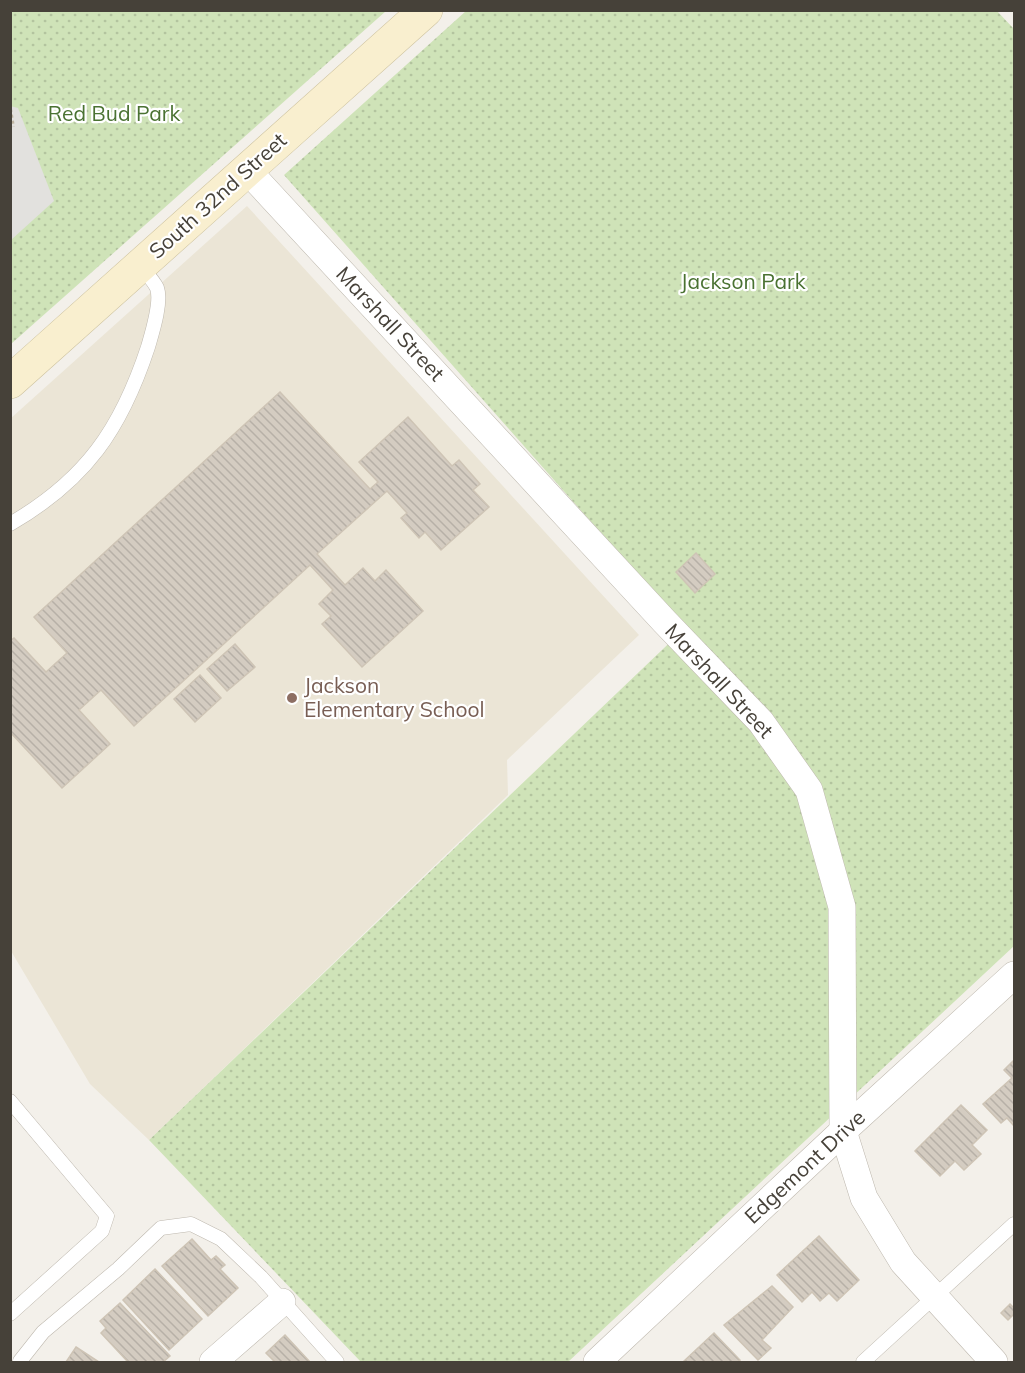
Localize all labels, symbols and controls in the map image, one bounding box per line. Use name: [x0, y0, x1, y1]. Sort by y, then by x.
park label: Red Bud Park: [48, 100, 180, 126]
street label: South 32nd Street: [143, 127, 291, 264]
street label: Marshall Street: [331, 261, 450, 386]
park label: Jackson Park: [681, 268, 806, 294]
street label: Marshall Street: [660, 618, 779, 743]
place label: Jackson Elementary School: [304, 672, 485, 722]
marker: Jackson Elementary School: [285, 691, 299, 705]
street label: Edgemont Drive: [739, 1104, 870, 1229]

